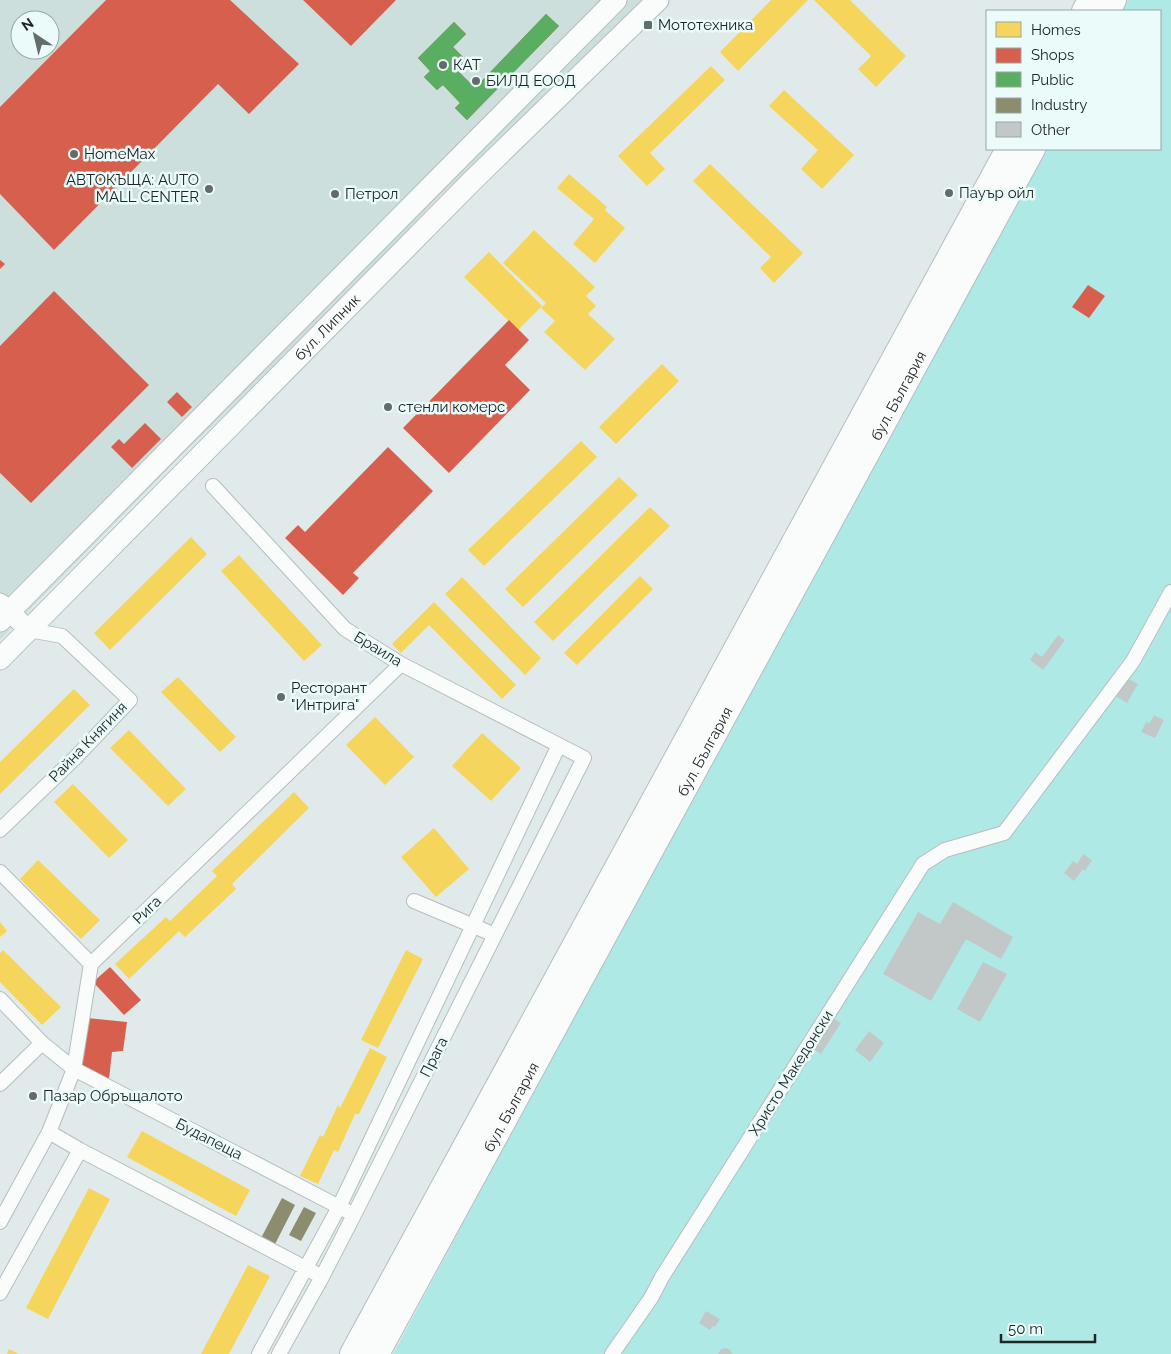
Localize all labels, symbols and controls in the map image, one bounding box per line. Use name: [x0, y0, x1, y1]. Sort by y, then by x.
north arrow: [10, 10, 60, 60]
legend: [986, 10, 1161, 150]
text: N: [19, 15, 37, 34]
place label: Мототехника: [658, 16, 753, 34]
marker: Мототехника: [642, 19, 654, 31]
text: Homes: [1031, 21, 1081, 39]
text: Shops: [1031, 46, 1074, 64]
place label: КАТ: [453, 56, 481, 74]
marker: КАТ: [437, 59, 449, 71]
text: Public: [1031, 71, 1074, 89]
place label: БИЛД ЕООД: [486, 72, 576, 90]
marker: БИЛД ЕООД: [470, 75, 482, 87]
text: Industry: [1031, 96, 1087, 114]
text: Other: [1031, 121, 1071, 139]
place label: HomeMax: [84, 145, 156, 163]
marker: HomeMax: [68, 148, 80, 160]
place label: АВТОКЪЩА: AUTO MALL CENTER: [66, 171, 199, 206]
marker: АВТОКЪЩА: AUTO MALL CENTER: [203, 183, 215, 195]
place label: Пауър ойл: [959, 184, 1034, 202]
place label: Петрол: [345, 185, 398, 203]
marker: Пауър ойл: [943, 187, 955, 199]
marker: Петрол: [329, 188, 341, 200]
street label: бул. Липник: [291, 290, 364, 364]
street label: бул. България: [867, 348, 930, 444]
place label: стенли комерс: [398, 398, 505, 416]
marker: стенли комерс: [382, 401, 394, 413]
street label: Браила: [351, 628, 405, 670]
place label: Ресторант "Интрига": [291, 679, 367, 714]
marker: Ресторант "Интрига": [275, 691, 287, 703]
street label: Райна Княгиня: [45, 698, 131, 786]
street label: бул. България: [673, 704, 737, 799]
street label: Рига: [129, 892, 165, 928]
street label: Христо Македонски: [745, 1007, 837, 1139]
street label: Прага: [416, 1034, 452, 1080]
street label: бул. България: [480, 1059, 543, 1155]
place label: Пазар Обръщалото: [43, 1087, 183, 1105]
marker: Пазар Обръщалото: [27, 1090, 39, 1102]
street label: Будапеща: [173, 1114, 245, 1164]
scale bar: [1001, 1312, 1095, 1344]
text: 50 m: [1008, 1320, 1043, 1338]

